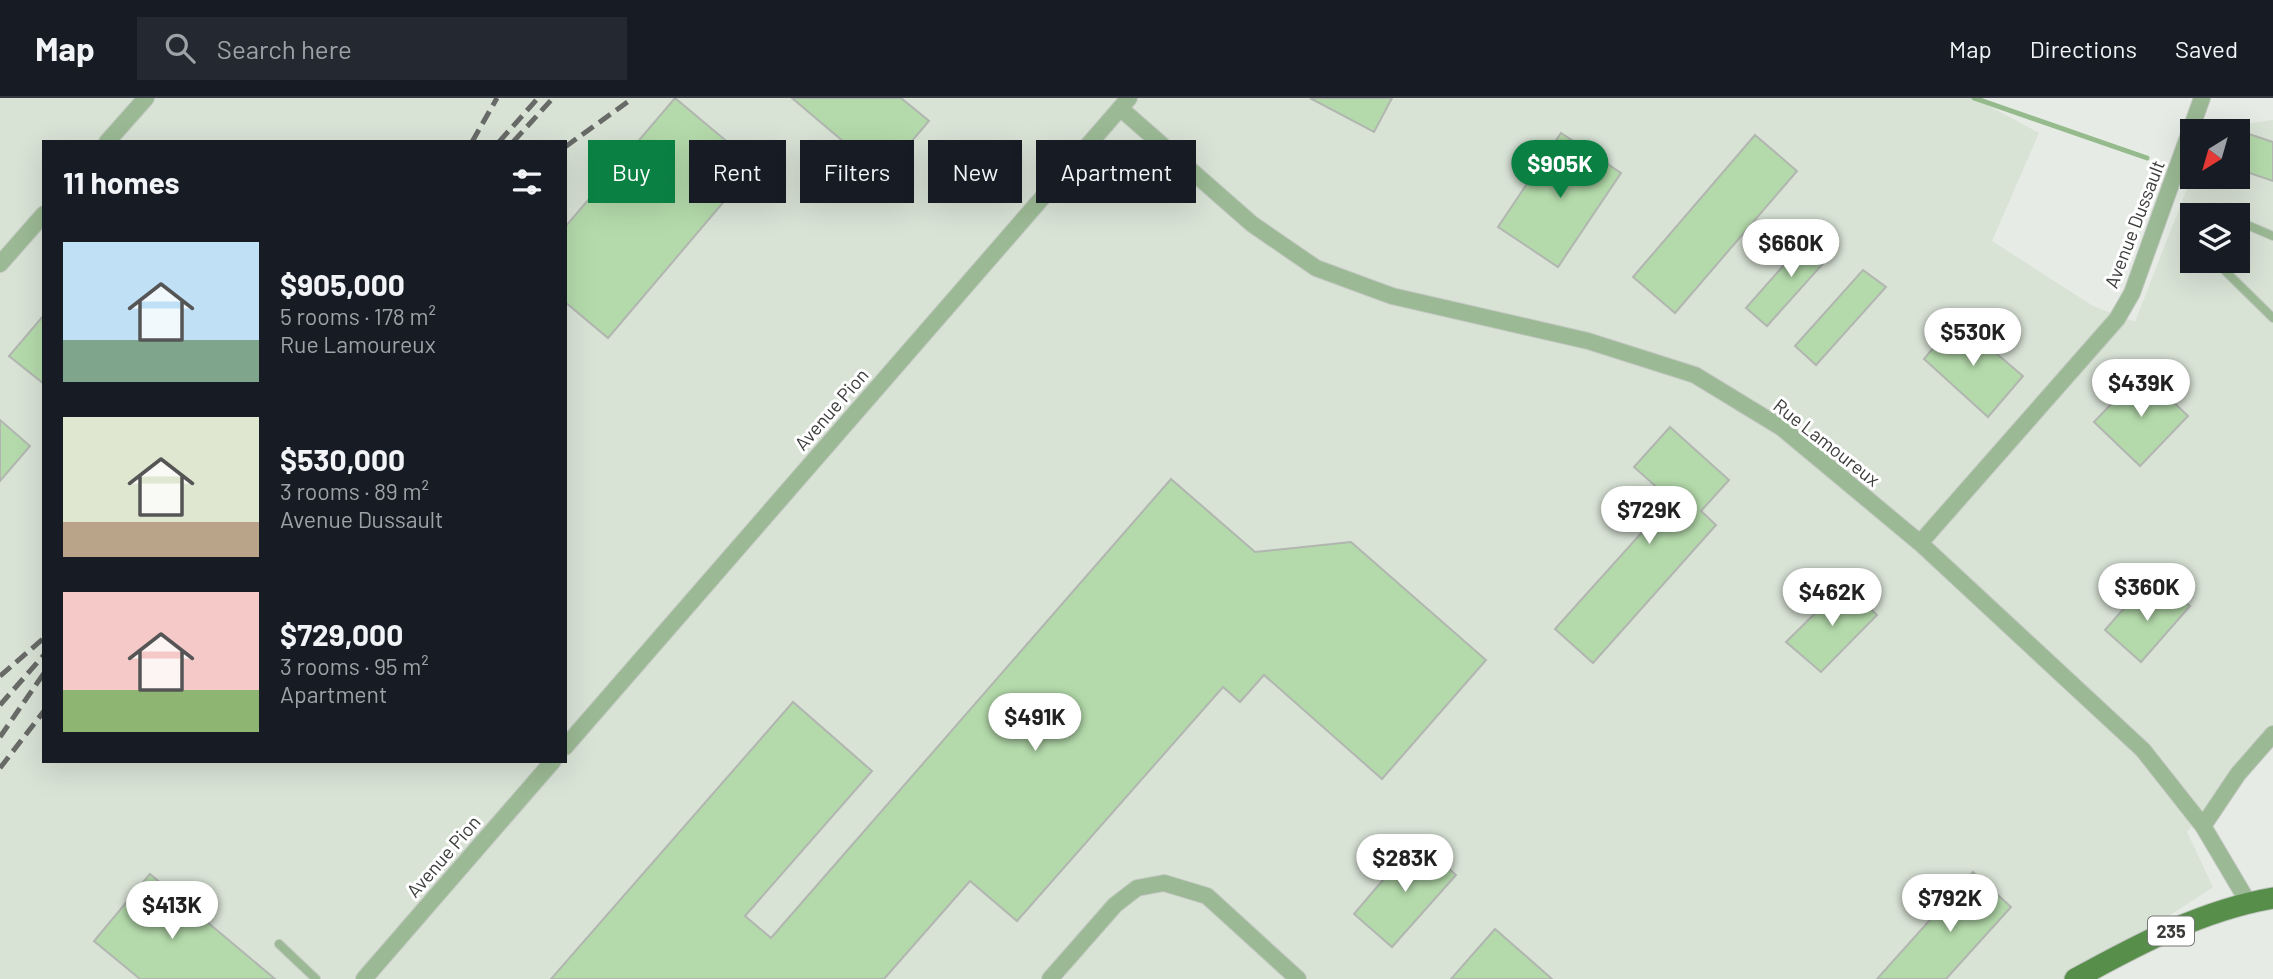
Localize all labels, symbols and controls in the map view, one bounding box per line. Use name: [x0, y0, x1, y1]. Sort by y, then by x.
search box: [137, 17, 627, 80]
text: Map: [35, 28, 95, 68]
icon: search: [161, 29, 199, 67]
text: Search here: [217, 33, 352, 64]
text: Map: [1949, 34, 1992, 63]
text: Directions: [2030, 34, 2137, 63]
text: Saved: [2175, 34, 2238, 63]
north arrow: [2180, 119, 2250, 189]
map controls: [2180, 119, 2250, 273]
chip: Buy: [588, 140, 675, 203]
chip: Rent: [689, 140, 786, 203]
chip: Filters: [800, 140, 914, 203]
chip: New: [928, 140, 1022, 203]
chip: Apartment: [1036, 140, 1196, 203]
pin: $905K: [1511, 140, 1609, 200]
text: $905K: [1527, 149, 1593, 177]
street label: Avenue Dussault: [2099, 157, 2169, 291]
icon: filters: [508, 163, 546, 201]
text: 11 homes: [63, 164, 180, 200]
button: layers: [2180, 203, 2250, 273]
pin: $660K: [1742, 220, 1840, 279]
text: $660K: [1758, 228, 1824, 256]
text: $905,000: [280, 266, 405, 302]
icon: home: [119, 270, 203, 354]
text: 5 rooms · 178 m²: [280, 302, 436, 330]
pin: $530K: [1924, 308, 2022, 368]
text: $530K: [1940, 317, 2006, 345]
text: Rue Lamoureux: [280, 330, 436, 358]
pin: $439K: [2092, 360, 2190, 419]
street label: Avenue Pion: [789, 363, 873, 455]
text: $439K: [2108, 368, 2174, 396]
street label: Rue Lamoureux: [1769, 393, 1885, 491]
text: $530,000: [280, 441, 405, 477]
icon: home: [119, 445, 203, 529]
text: 3 rooms · 89 m²: [280, 477, 429, 505]
pin: $729K: [1600, 486, 1698, 546]
text: $729K: [1617, 495, 1681, 523]
text: Avenue Dussault: [280, 505, 443, 533]
pin: $360K: [2098, 564, 2196, 623]
pin: $462K: [1783, 568, 1881, 628]
text: $360K: [2114, 572, 2180, 600]
text: $462K: [1799, 577, 1865, 605]
text: $729,000: [280, 616, 403, 652]
icon: home: [119, 620, 203, 704]
text: 3 rooms · 95 m²: [280, 652, 429, 680]
text: Apartment: [280, 680, 387, 708]
pin: $491K: [986, 694, 1084, 753]
text: $491K: [1004, 702, 1066, 730]
street label: Avenue Pion: [401, 810, 485, 902]
pin: $283K: [1356, 834, 1454, 894]
text: $283K: [1372, 843, 1438, 871]
pin: $792K: [1901, 874, 1999, 934]
pin: $413K: [123, 882, 221, 941]
text: $792K: [1918, 883, 1982, 911]
text: $413K: [142, 890, 202, 918]
road number: 235: [2148, 916, 2194, 946]

